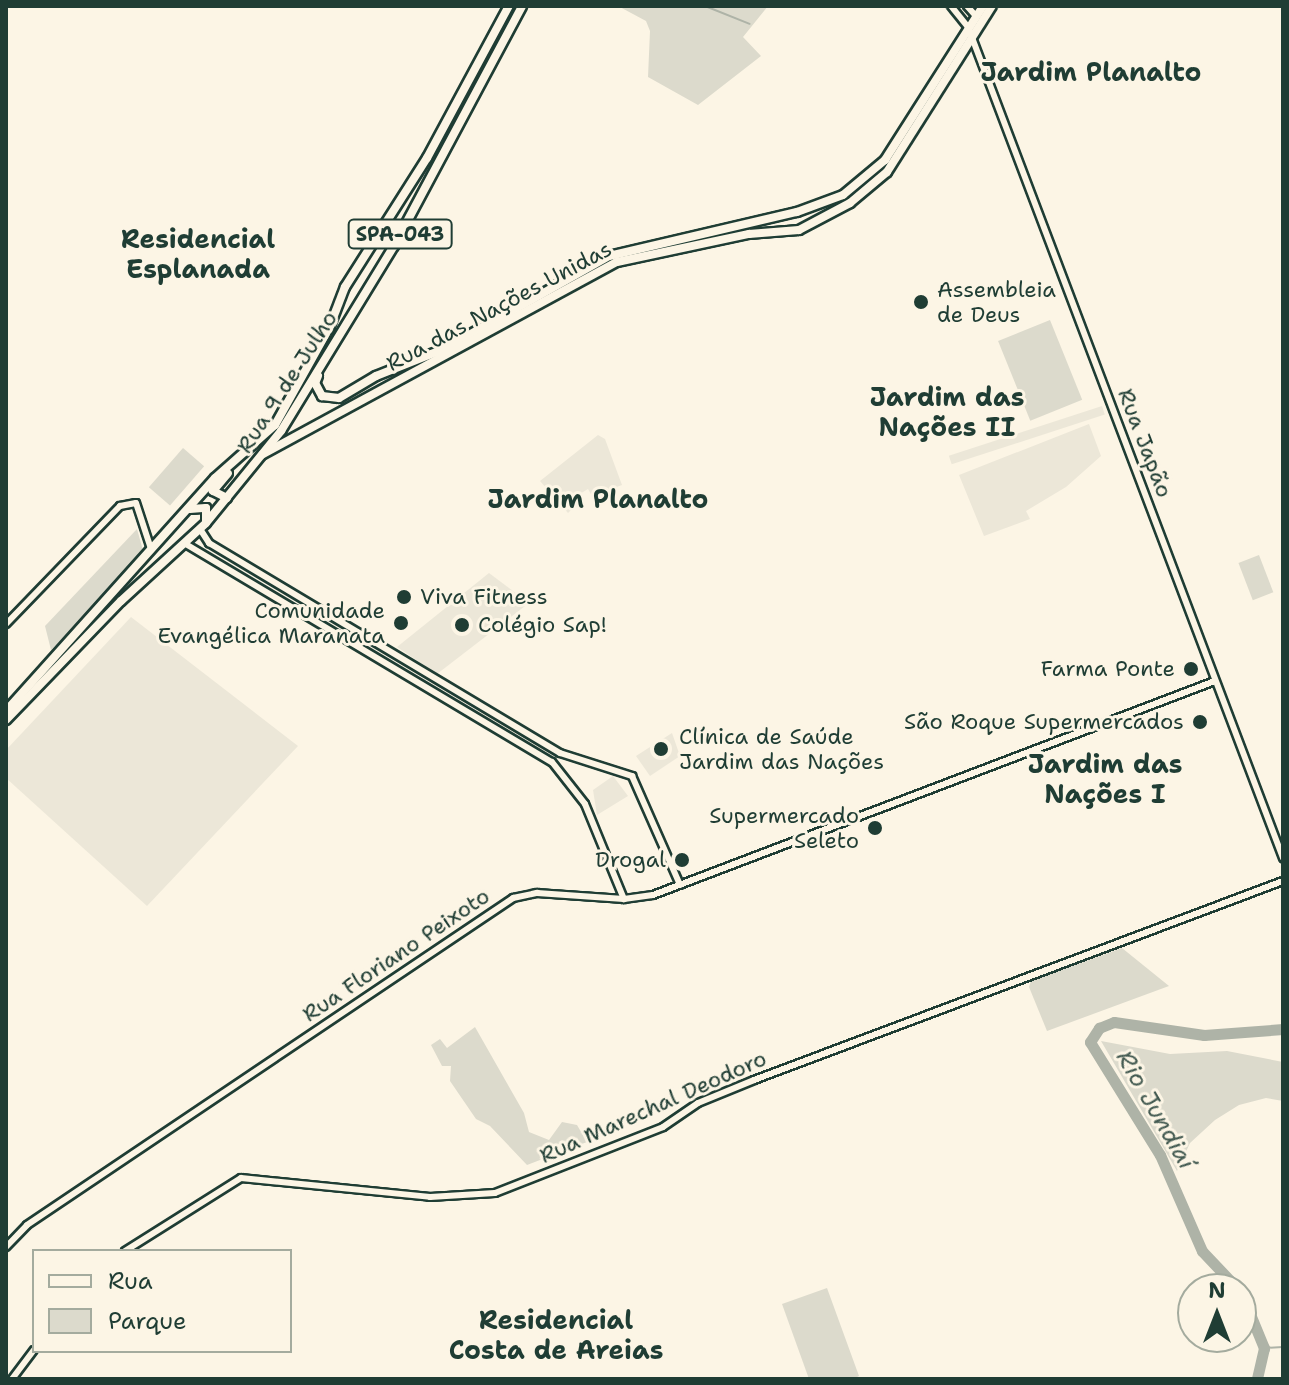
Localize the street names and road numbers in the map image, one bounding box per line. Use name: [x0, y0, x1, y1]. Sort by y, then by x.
road number: SPA-043: [346, 218, 454, 250]
street label: Rua das Nações Unidas: [382, 235, 616, 377]
street label: Rua 9 de Julho: [231, 306, 343, 458]
street label: Rua Japão: [1112, 385, 1178, 501]
street label: Rua Floriano Peixoto: [297, 883, 495, 1027]
street label: Rua Marechal Deodoro: [536, 1045, 770, 1169]

